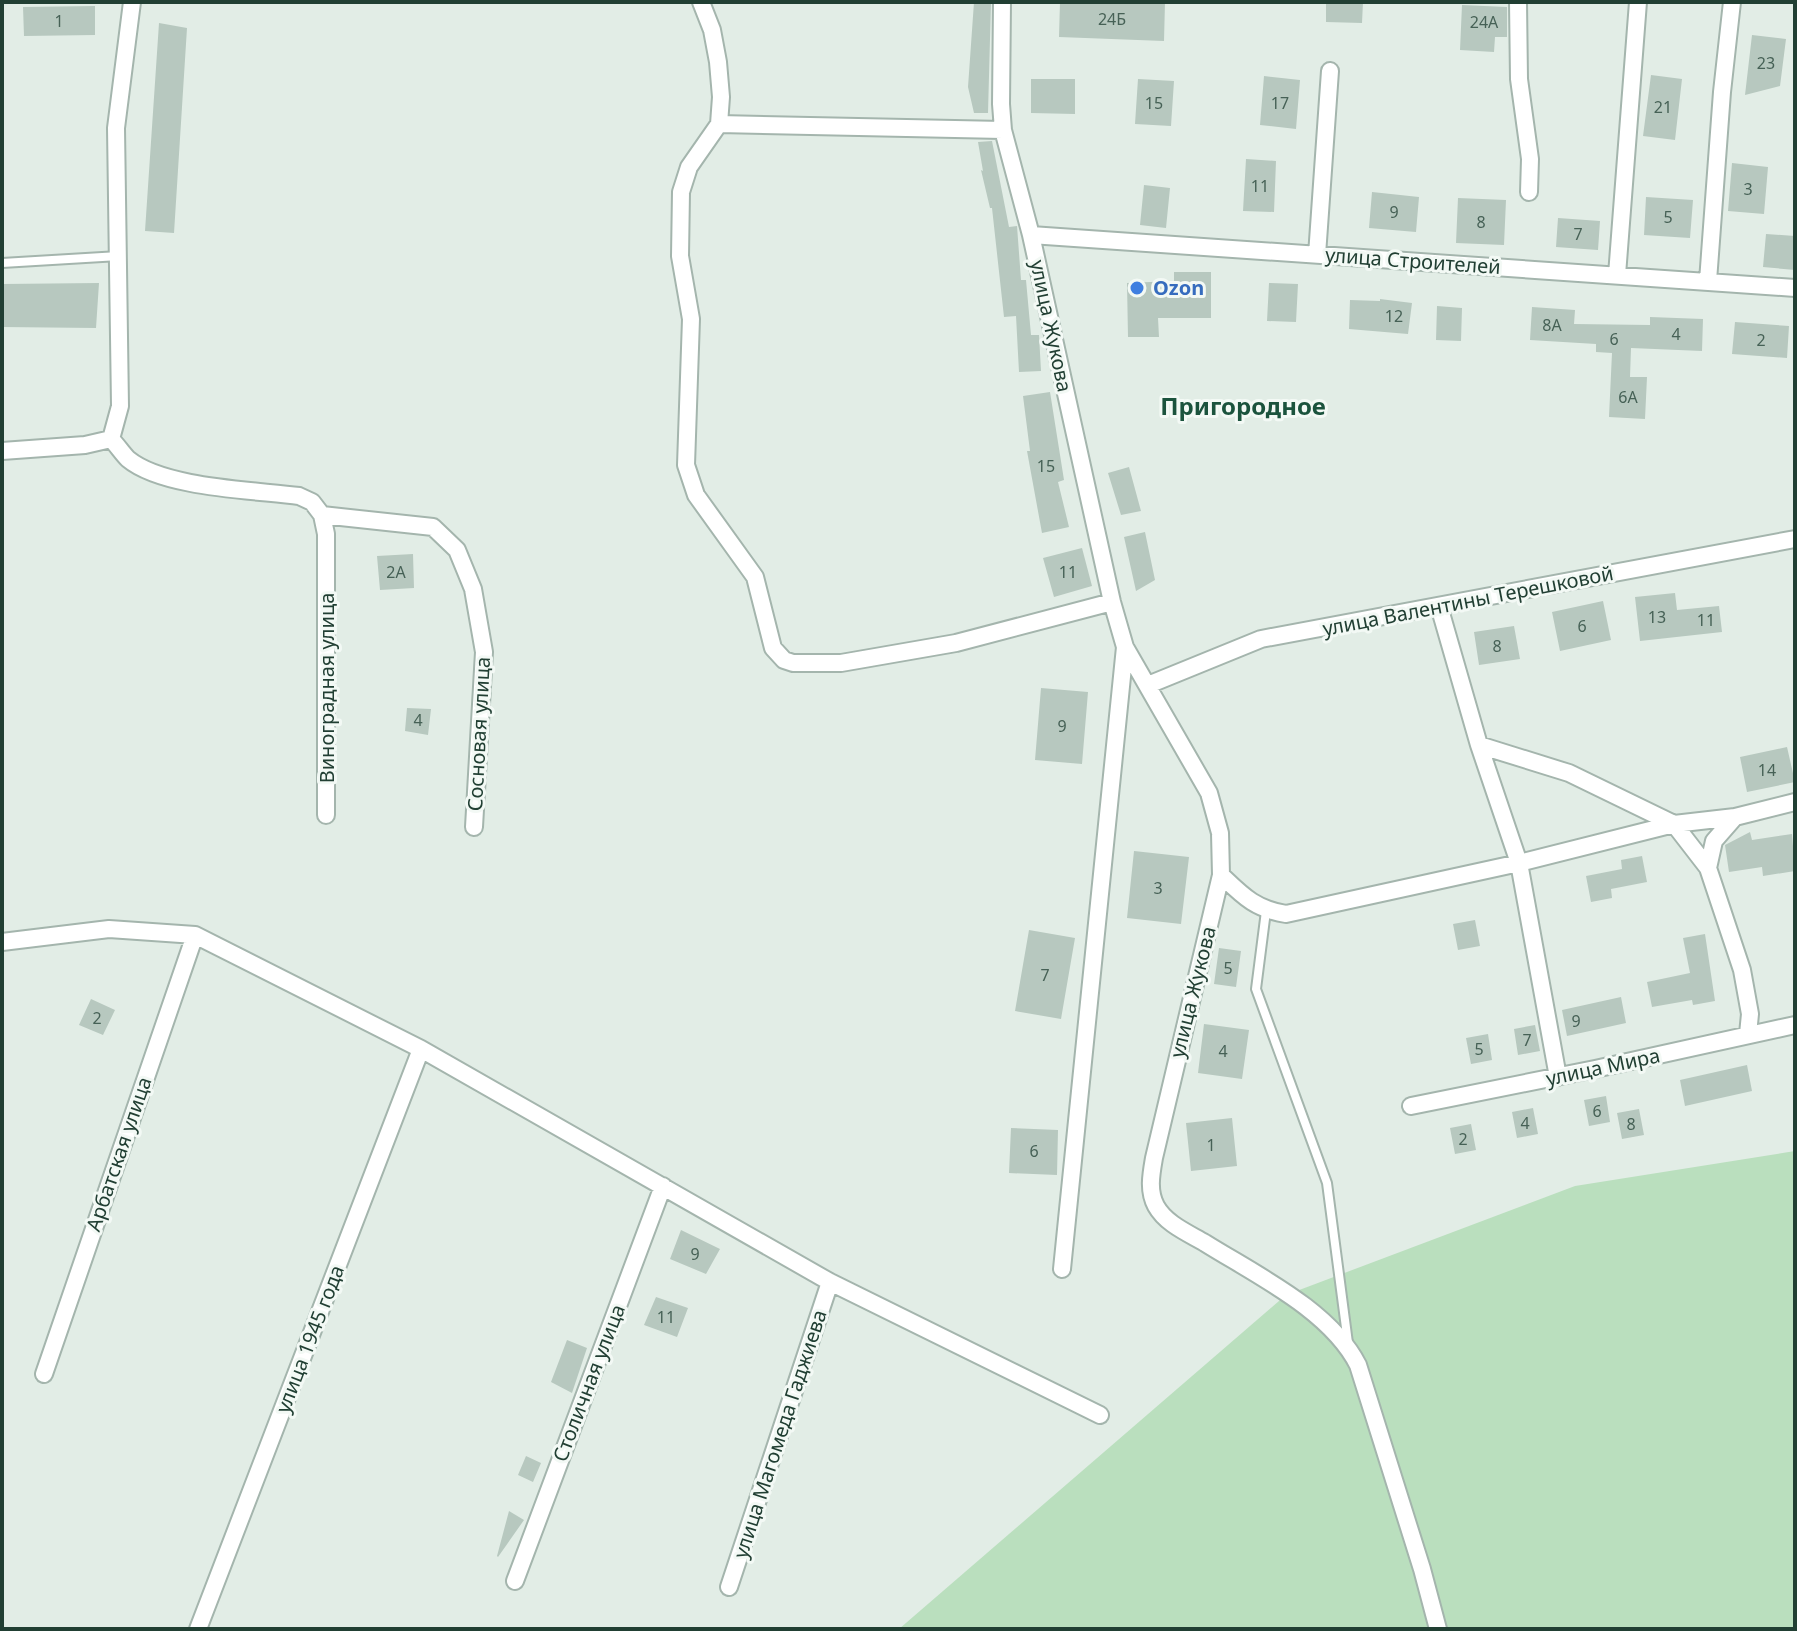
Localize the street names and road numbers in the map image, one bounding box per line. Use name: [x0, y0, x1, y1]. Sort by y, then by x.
street label: улица Строителей: [1324, 241, 1502, 280]
street label: улица Жукова: [1024, 257, 1079, 394]
street label: улица Валентины Терешковой: [1320, 559, 1616, 642]
street label: Виноградная улица: [313, 593, 340, 783]
street label: Сосновая улица: [461, 656, 496, 812]
street label: улица Жукова: [1163, 923, 1222, 1060]
street label: улица Мира: [1543, 1041, 1662, 1092]
street label: Арбатская улица: [79, 1073, 158, 1235]
street label: улица 1945 года: [269, 1261, 350, 1417]
street label: Столичная улица: [546, 1300, 631, 1465]
street label: улица Магомеда Гаджиева: [727, 1306, 833, 1562]

